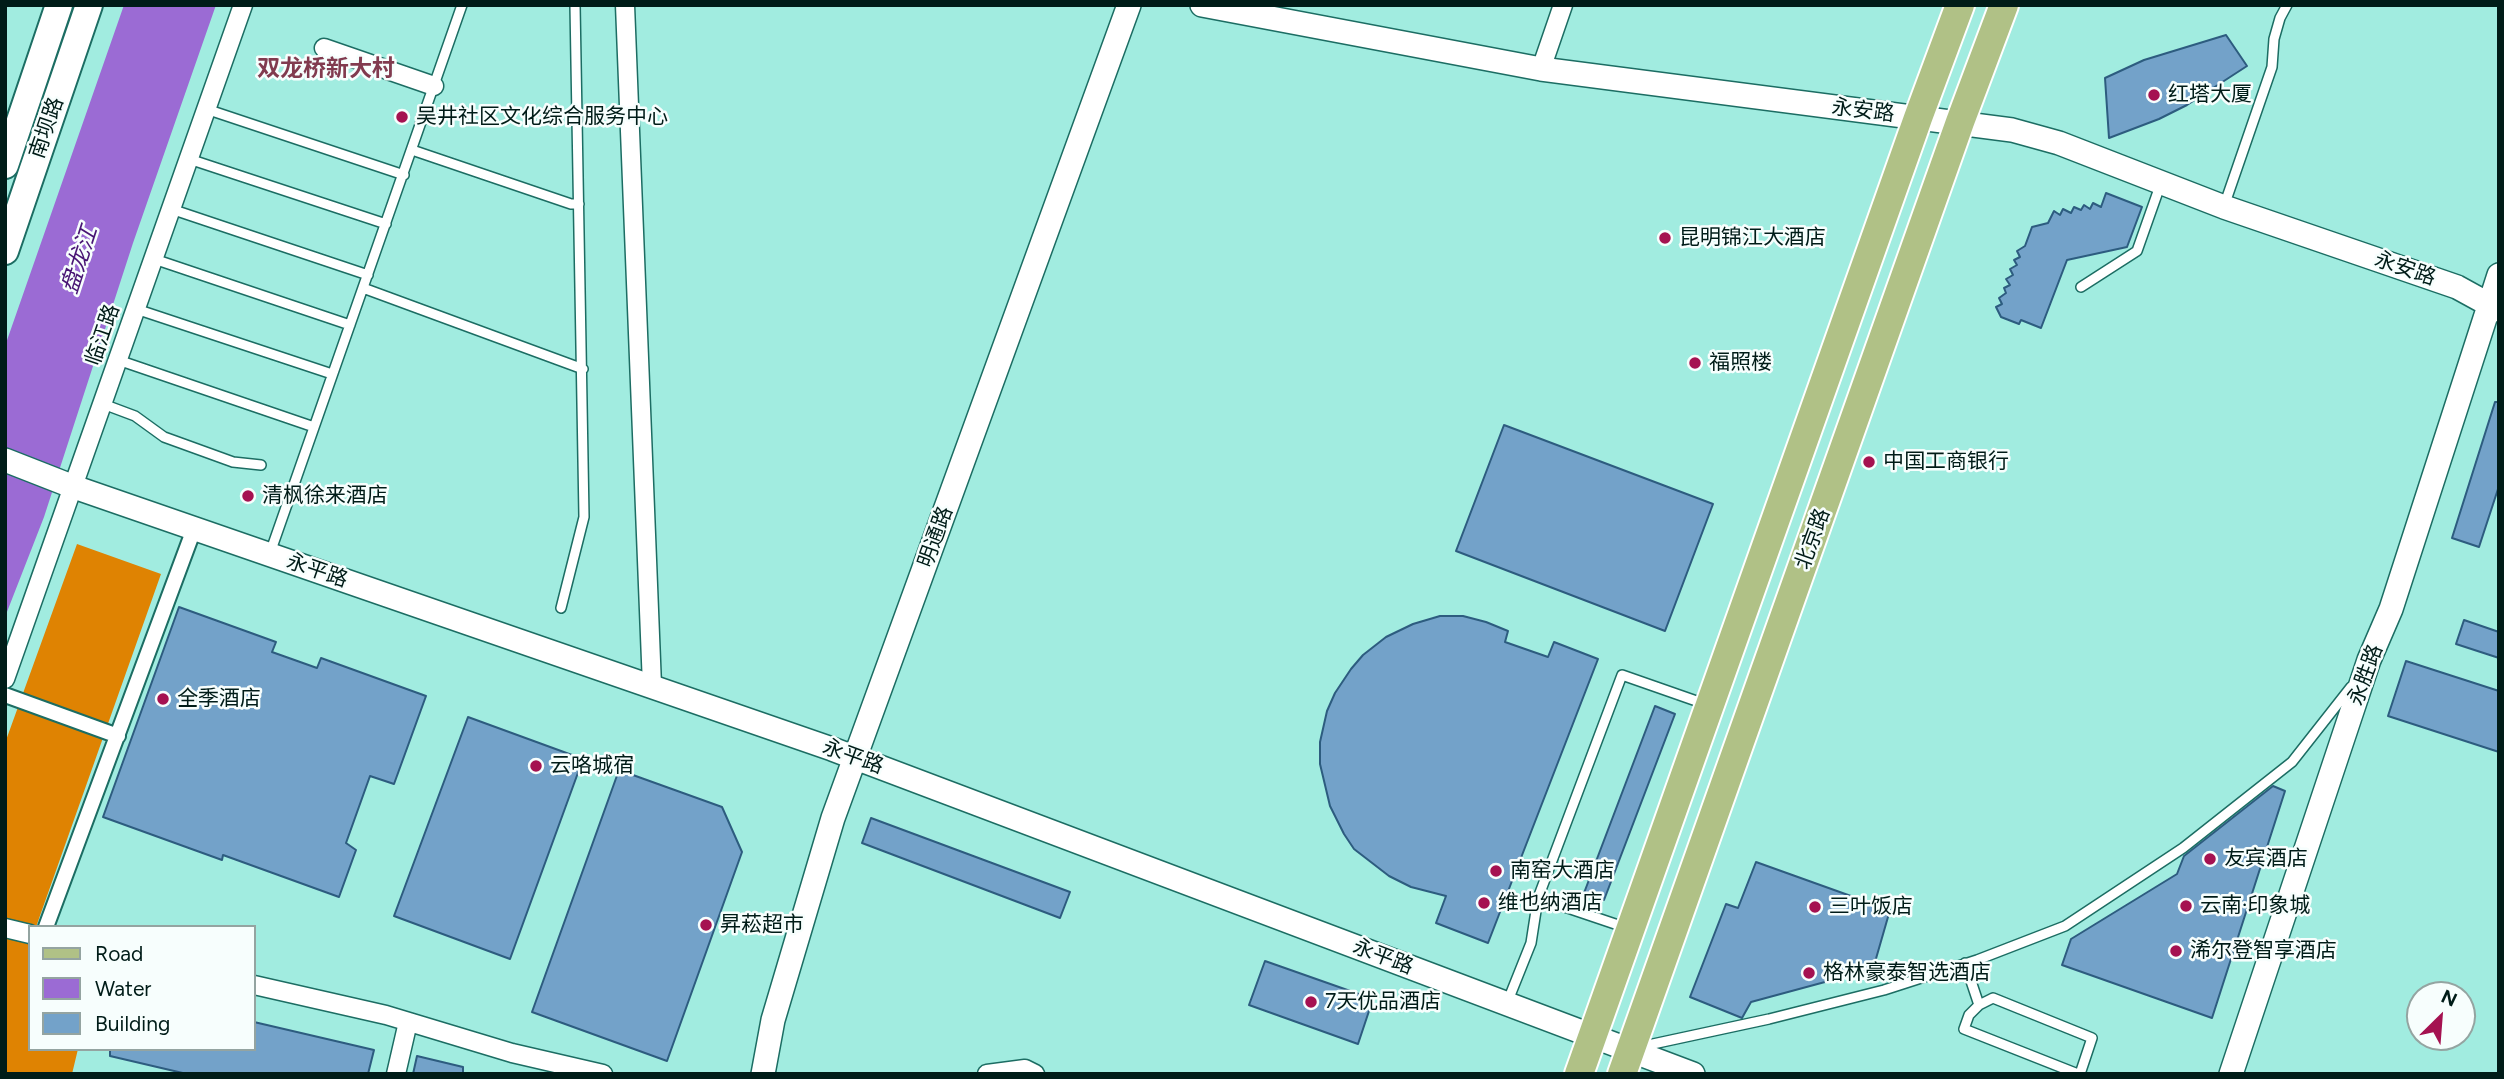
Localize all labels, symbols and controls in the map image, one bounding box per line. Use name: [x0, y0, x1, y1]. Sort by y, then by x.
district label: 双龙桥新大村: [257, 55, 395, 83]
place label: 红塔大厦: [2168, 82, 2252, 108]
marker: 红塔大厦: [2146, 87, 2162, 103]
street label: 南坝路: [25, 94, 69, 162]
street label: 永安路: [1830, 95, 1896, 127]
place label: 吴井社区文化综合服务中心: [416, 104, 668, 130]
marker: 吴井社区文化综合服务中心: [394, 109, 410, 125]
water label: 盘龙江: [56, 223, 104, 297]
place label: 昆明锦江大酒店: [1679, 225, 1826, 251]
marker: 昆明锦江大酒店: [1657, 230, 1673, 246]
street label: 永安路: [2371, 247, 2439, 291]
street label: 临江路: [81, 301, 125, 369]
place label: 福照楼: [1709, 350, 1772, 376]
marker: 福照楼: [1687, 355, 1703, 371]
place label: 中国工商银行: [1883, 449, 2009, 475]
marker: 中国工商银行: [1861, 454, 1877, 470]
place label: 清枫徐来酒店: [262, 483, 388, 509]
marker: 清枫徐来酒店: [240, 488, 256, 504]
street label: 明通路: [913, 503, 959, 571]
street label: 北京路: [1790, 505, 1836, 573]
street label: 永平路: [283, 549, 351, 593]
street label: 永胜路: [2343, 641, 2389, 709]
place label: 全季酒店: [177, 686, 261, 712]
marker: 全季酒店: [155, 691, 171, 707]
street label: 永平路: [819, 734, 887, 780]
place label: 云咯城宿: [550, 753, 634, 779]
marker: 云咯城宿: [528, 758, 544, 774]
place label: 友宾酒店: [2224, 846, 2308, 872]
marker: 友宾酒店: [2202, 851, 2218, 867]
place label: 南窑大酒店: [1510, 858, 1615, 884]
marker: 南窑大酒店: [1488, 863, 1504, 879]
place label: 维也纳酒店: [1498, 890, 1603, 916]
place label: 云南·印象城: [2200, 893, 2310, 919]
place label: 三叶饭店: [1829, 894, 1913, 920]
marker: 维也纳酒店: [1476, 895, 1492, 911]
marker: 云南·印象城: [2178, 898, 2194, 914]
marker: 三叶饭店: [1807, 899, 1823, 915]
place label: 昇菘超市: [720, 912, 804, 938]
marker: 昇菘超市: [698, 917, 714, 933]
legend: [28, 925, 256, 1051]
street label: 永平路: [1349, 934, 1417, 980]
place label: 浠尔登智享酒店: [2190, 938, 2337, 964]
text: Road: [95, 941, 143, 966]
marker: 浠尔登智享酒店: [2168, 943, 2184, 959]
place label: 格林豪泰智选酒店: [1823, 960, 1991, 986]
marker: 格林豪泰智选酒店: [1801, 965, 1817, 981]
text: Water: [95, 976, 151, 1001]
north arrow: [2406, 981, 2476, 1051]
text: N: [2438, 985, 2461, 1012]
place label: 7天优品酒店: [1325, 989, 1441, 1015]
marker: 7天优品酒店: [1303, 994, 1319, 1010]
text: Building: [95, 1011, 170, 1036]

